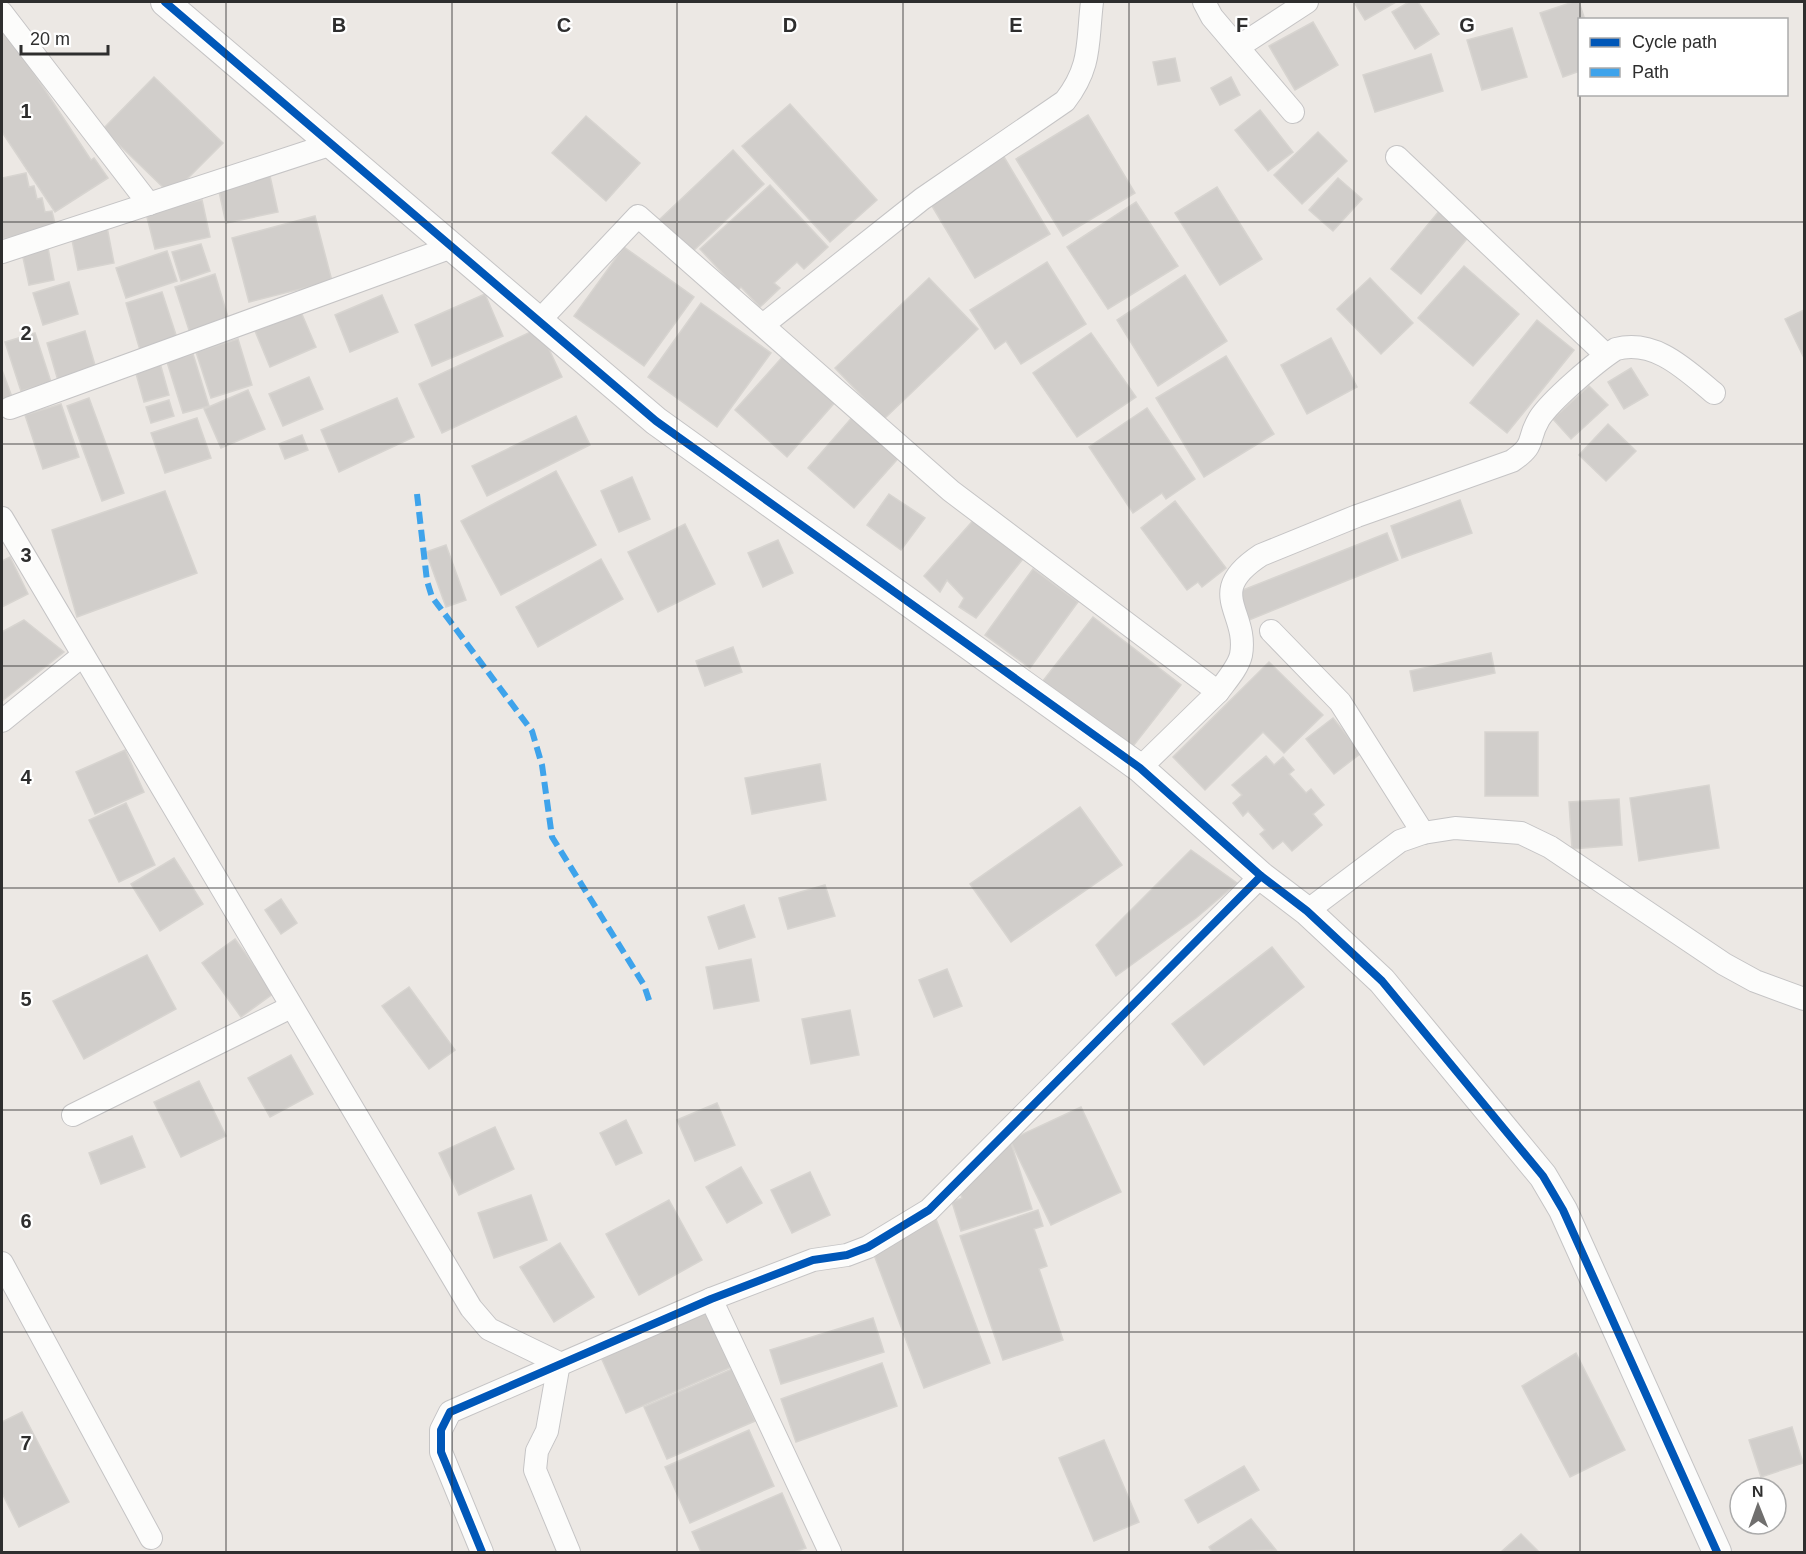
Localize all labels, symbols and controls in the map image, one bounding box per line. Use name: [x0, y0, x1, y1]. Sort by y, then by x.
text: B: [332, 14, 346, 36]
text: C: [557, 14, 571, 36]
text: D: [783, 14, 797, 36]
text: E: [1009, 14, 1023, 36]
text: F: [1236, 14, 1248, 36]
text: G: [1459, 14, 1475, 36]
scale bar: [21, 18, 108, 56]
legend: [1578, 18, 1788, 96]
text: 20 m: [30, 29, 70, 49]
text: Cycle path: [1632, 32, 1717, 52]
text: Path: [1632, 62, 1669, 82]
text: 1: [20, 100, 32, 122]
text: 2: [20, 322, 32, 344]
text: 3: [20, 544, 32, 566]
text: 4: [20, 766, 32, 788]
text: 5: [20, 988, 32, 1010]
text: 6: [20, 1210, 32, 1232]
text: 7: [20, 1432, 32, 1454]
north arrow: [1728, 1476, 1788, 1536]
text: N: [1752, 1483, 1764, 1500]

